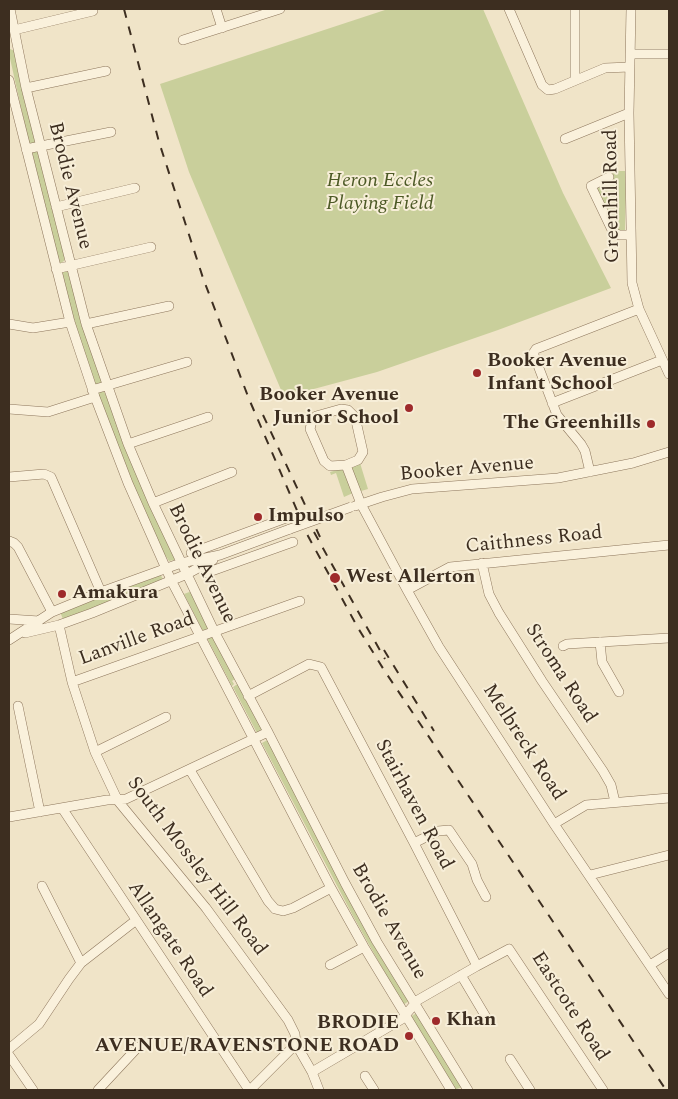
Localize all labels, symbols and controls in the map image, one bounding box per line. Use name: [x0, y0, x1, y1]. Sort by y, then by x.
street label: Brodie Avenue: [42, 120, 96, 252]
street label: Greenhill Road: [600, 129, 626, 263]
park label: Heron Eccles Playing Field: [326, 170, 434, 217]
place label: Booker Avenue Infant School: [487, 350, 627, 397]
marker: Booker Avenue Infant School: [471, 367, 483, 379]
place label: Booker Avenue Junior School: [259, 384, 399, 431]
marker: Booker Avenue Junior School: [403, 402, 415, 414]
place label: The Greenhills: [503, 412, 641, 436]
marker: The Greenhills: [645, 418, 657, 430]
street label: Booker Avenue: [399, 452, 535, 488]
street label: Brodie Avenue: [162, 500, 240, 628]
place label: Impulso: [268, 505, 344, 529]
marker: Impulso: [252, 511, 264, 523]
street label: Caithness Road: [464, 522, 604, 560]
place label: West Allerton: [346, 566, 475, 590]
marker: West Allerton: [328, 571, 342, 585]
place label: Amakura: [72, 582, 158, 606]
marker: Amakura: [56, 588, 68, 600]
street label: Lanville Road: [76, 608, 198, 672]
street label: Stroma Road: [519, 620, 601, 728]
street label: Melbreck Road: [476, 680, 570, 806]
street label: Stairhaven Road: [369, 736, 457, 874]
street label: South Mossley Hill Road: [121, 773, 271, 961]
street label: Brodie Avenue: [345, 860, 431, 984]
street label: Allangate Road: [121, 877, 217, 1003]
street label: Eastcote Road: [525, 948, 613, 1066]
place label: Khan: [446, 1009, 496, 1033]
place label: BRODIE AVENUE/RAVENSTONE ROAD: [95, 1012, 399, 1059]
marker: Khan: [430, 1015, 442, 1027]
marker: BRODIE AVENUE/RAVENSTONE ROAD: [403, 1030, 415, 1042]

